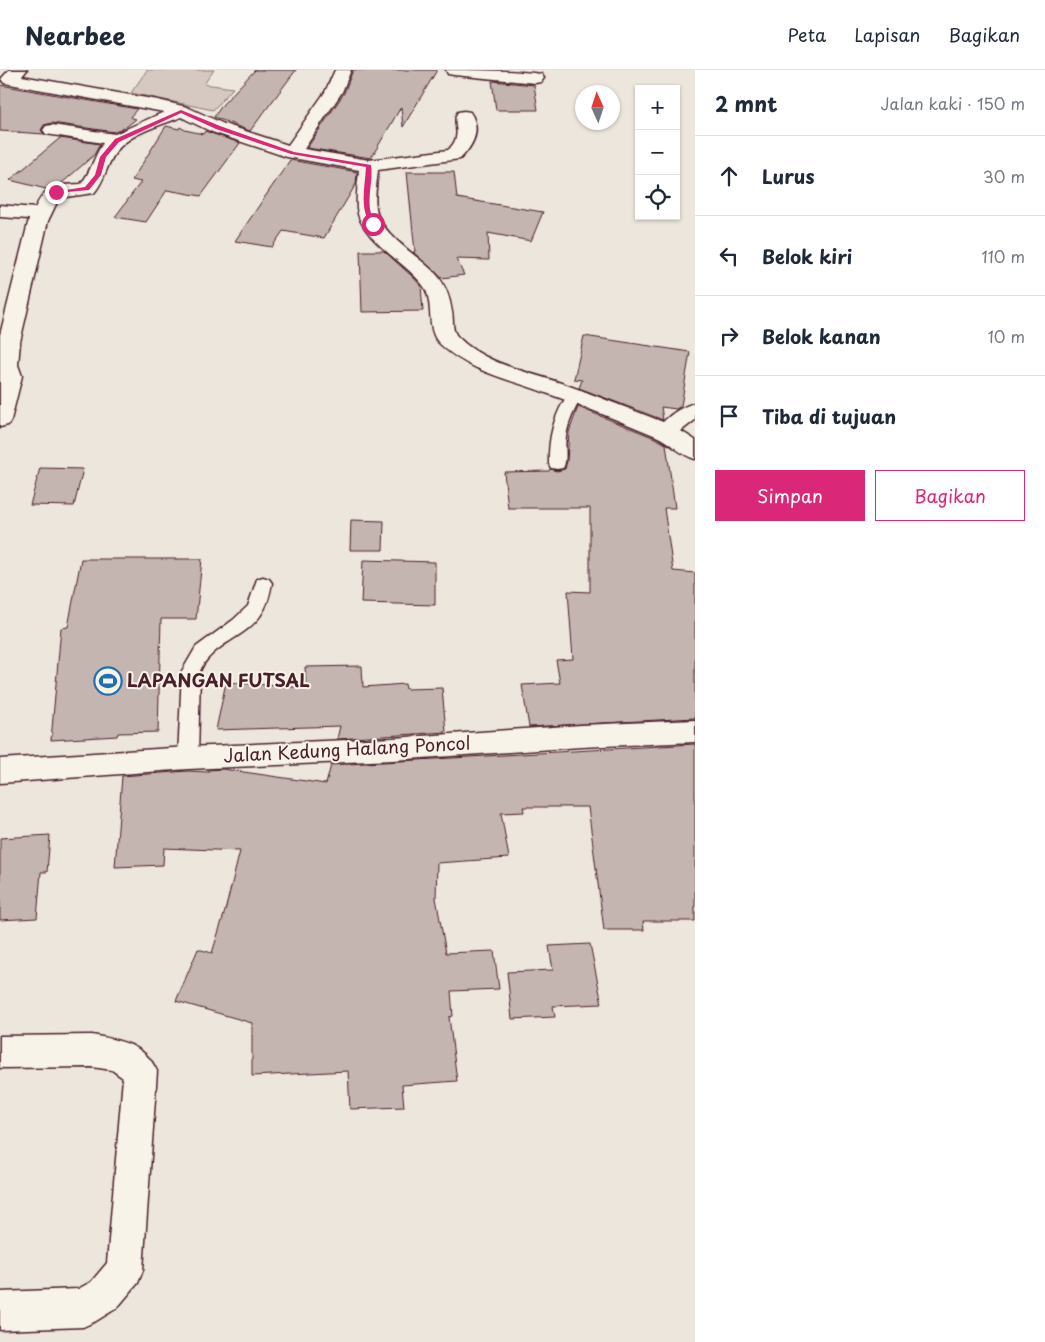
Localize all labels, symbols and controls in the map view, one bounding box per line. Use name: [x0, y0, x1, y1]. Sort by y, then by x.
text: Nearbee: [25, 17, 126, 53]
text: Peta: [788, 21, 826, 48]
text: Lapisan: [854, 21, 920, 48]
text: Bagikan: [948, 21, 1020, 48]
north arrow: [575, 85, 620, 130]
map controls: [635, 85, 680, 220]
button: +: [635, 85, 680, 130]
text: 2 mnt: [715, 87, 777, 119]
text: Jalan kaki · 150 m: [881, 91, 1025, 115]
button: −: [635, 130, 680, 175]
icon: ahead: [715, 162, 743, 190]
text: Lurus: [762, 162, 815, 190]
text: 30 m: [983, 164, 1025, 188]
button: locate: [635, 175, 680, 220]
route end: [45, 181, 68, 204]
route start: [362, 213, 385, 236]
icon: left: [715, 242, 743, 270]
text: Belok kiri: [762, 242, 852, 270]
text: 110 m: [982, 244, 1025, 268]
icon: right: [715, 322, 743, 350]
text: Belok kanan: [762, 322, 881, 350]
text: 10 m: [988, 324, 1025, 348]
icon: arrive: [715, 402, 743, 430]
text: Tiba di tujuan: [762, 402, 896, 430]
button: Simpan: [715, 470, 865, 521]
button: Bagikan: [875, 470, 1025, 521]
sports icon: LAPANGAN FUTSAL: [93, 666, 123, 696]
place label: LAPANGAN FUTSAL: [127, 666, 310, 693]
street label: Jalan Kedung Halang Poncol: [223, 729, 471, 768]

